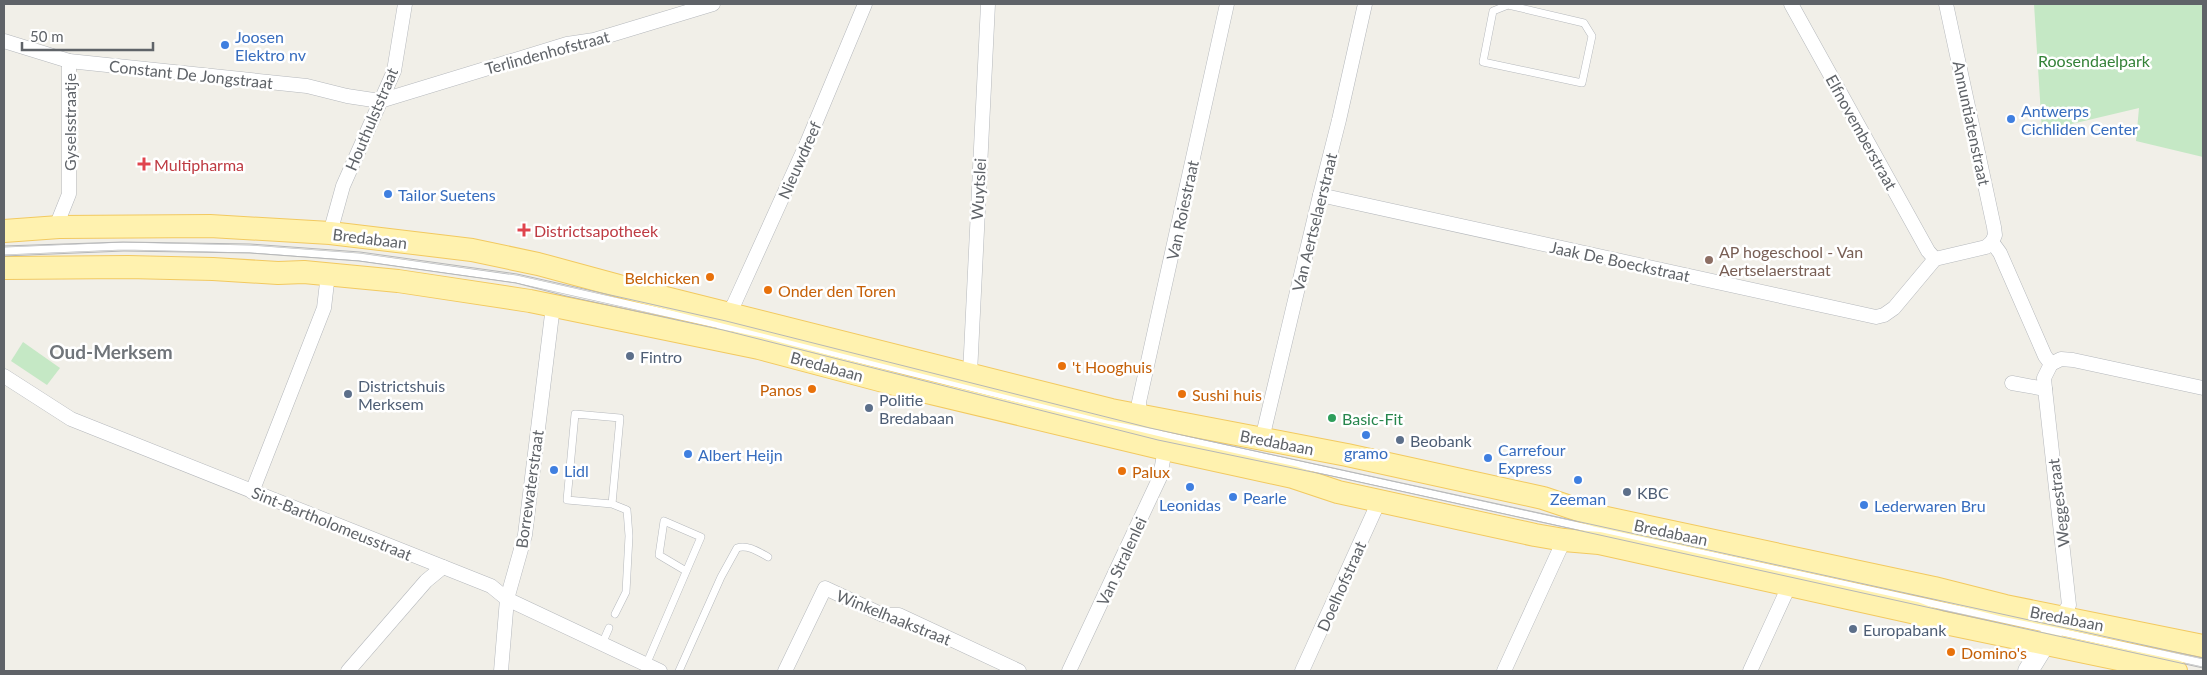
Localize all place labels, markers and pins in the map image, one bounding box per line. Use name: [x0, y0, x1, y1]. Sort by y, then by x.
place label: Joosen Elektro nv: [235, 27, 307, 64]
marker: Joosen Elektro nv: [219, 39, 231, 51]
place label: Antwerps Cichliden Center: [2021, 101, 2138, 138]
marker: Antwerps Cichliden Center: [2005, 113, 2017, 125]
place label: Multipharma: [154, 155, 244, 174]
marker: Multipharma: [138, 158, 150, 170]
place label: Tailor Suetens: [398, 185, 496, 204]
marker: Tailor Suetens: [382, 188, 394, 200]
place label: Districtsapotheek: [534, 221, 659, 240]
marker: Districtsapotheek: [518, 224, 530, 236]
place label: AP hogeschool - Van Aertselaerstraat: [1719, 242, 1863, 279]
marker: AP hogeschool - Van Aertselaerstraat: [1703, 254, 1715, 266]
place label: Belchicken: [624, 268, 700, 287]
marker: Belchicken: [704, 271, 716, 283]
place label: Onder den Toren: [778, 281, 896, 300]
marker: Onder den Toren: [762, 284, 774, 296]
place label: Fintro: [640, 347, 682, 366]
marker: Fintro: [624, 350, 636, 362]
place label: 't Hooghuis: [1072, 357, 1152, 376]
marker: 't Hooghuis: [1056, 360, 1068, 372]
place label: Districtshuis Merksem: [358, 376, 445, 413]
place label: Panos: [760, 380, 802, 399]
marker: Panos: [806, 383, 818, 395]
place label: Sushi huis: [1192, 385, 1262, 404]
marker: Districtshuis Merksem: [342, 388, 354, 400]
marker: Sushi huis: [1176, 388, 1188, 400]
place label: Politie Bredabaan: [879, 390, 954, 427]
marker: Politie Bredabaan: [863, 402, 875, 414]
place label: Basic-Fit: [1342, 409, 1403, 428]
marker: Basic-Fit: [1326, 412, 1338, 424]
marker: gramo: [1360, 429, 1372, 441]
place label: Beobank: [1410, 431, 1473, 450]
marker: Beobank: [1394, 434, 1406, 446]
place label: Carrefour Express: [1498, 440, 1566, 477]
place label: gramo: [1344, 443, 1388, 462]
place label: Albert Heijn: [698, 445, 783, 464]
marker: Albert Heijn: [682, 448, 694, 460]
marker: Carrefour Express: [1482, 452, 1494, 464]
place label: Lidl: [564, 461, 589, 480]
place label: Palux: [1132, 462, 1170, 481]
marker: Lidl: [548, 464, 560, 476]
marker: Palux: [1116, 465, 1128, 477]
marker: Zeeman: [1572, 474, 1584, 486]
marker: Leonidas: [1184, 481, 1196, 493]
place label: KBC: [1637, 483, 1669, 502]
marker: KBC: [1621, 486, 1633, 498]
place label: Pearle: [1243, 488, 1287, 507]
place label: Zeeman: [1550, 489, 1606, 508]
marker: Pearle: [1227, 491, 1239, 503]
place label: Leonidas: [1159, 495, 1221, 514]
place label: Lederwaren Bru: [1874, 496, 1986, 515]
marker: Lederwaren Bru: [1858, 499, 1870, 511]
place label: Europabank: [1863, 620, 1947, 639]
marker: Europabank: [1847, 623, 1859, 635]
place label: Domino's: [1961, 643, 2027, 662]
marker: Domino's: [1945, 646, 1957, 658]

